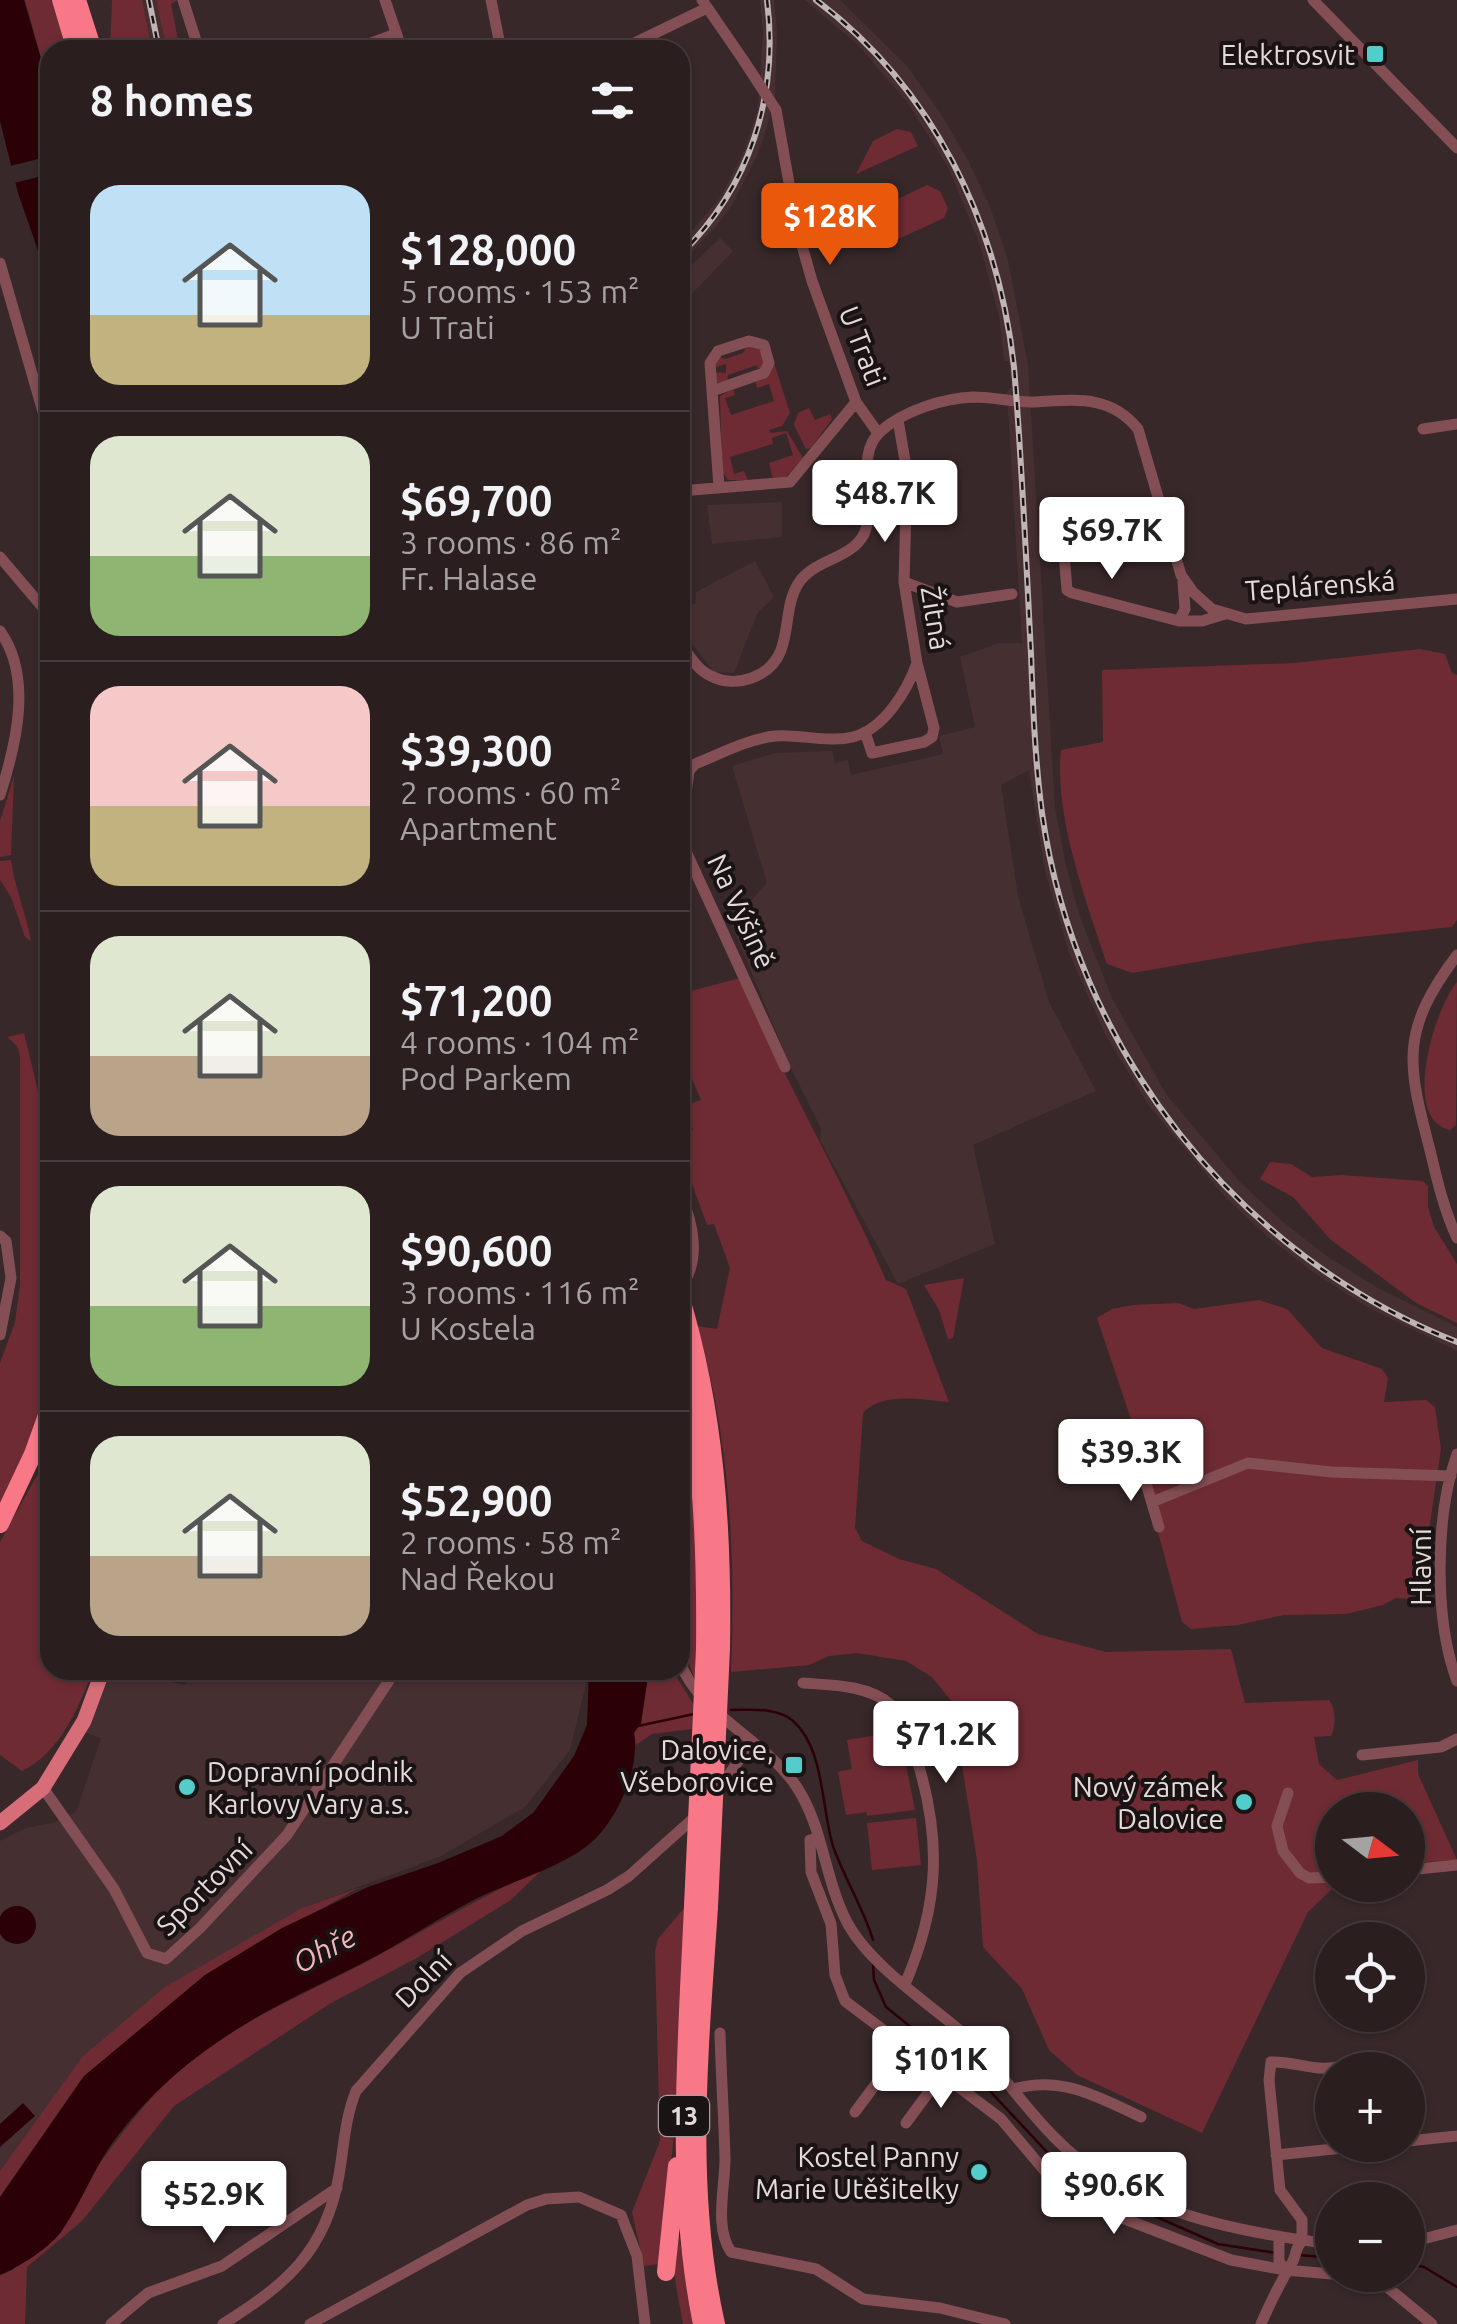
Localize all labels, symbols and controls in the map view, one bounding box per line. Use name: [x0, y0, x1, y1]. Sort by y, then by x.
place label: Elektrosvit: [1221, 39, 1355, 70]
marker: Elektrosvit: [1364, 43, 1386, 65]
icon: filters: [585, 73, 640, 128]
text: 8 homes: [90, 77, 254, 124]
pin: $128K: [760, 183, 900, 268]
text: $128K: [783, 197, 877, 233]
icon: home: [170, 225, 290, 345]
text: $128,000: [400, 226, 576, 273]
text: 5 rooms · 153 m²: [400, 273, 640, 309]
street label: U Trati: [834, 302, 892, 390]
text: U Trati: [400, 309, 495, 345]
pin: $48.7K: [804, 460, 966, 545]
text: $48.7K: [834, 474, 936, 510]
icon: home: [170, 476, 290, 596]
text: $69,700: [400, 477, 552, 524]
pin: $69.7K: [1031, 497, 1193, 582]
text: $69.7K: [1061, 511, 1163, 547]
text: 3 rooms · 86 m²: [400, 524, 621, 560]
text: Fr. Halase: [400, 560, 537, 596]
street label: Teplárenská: [1244, 564, 1396, 606]
street label: Žitná: [916, 584, 957, 652]
icon: home: [170, 726, 290, 846]
text: $39,300: [400, 727, 552, 774]
text: 2 rooms · 60 m²: [400, 774, 621, 810]
text: Apartment: [400, 810, 557, 846]
street label: Na Výšině: [702, 849, 782, 973]
icon: home: [170, 976, 290, 1096]
text: $71,200: [400, 977, 552, 1024]
text: 4 rooms · 104 m²: [400, 1024, 640, 1060]
text: Pod Parkem: [400, 1060, 572, 1096]
icon: home: [170, 1226, 290, 1346]
text: $90,600: [400, 1227, 552, 1274]
text: 3 rooms · 116 m²: [400, 1274, 640, 1310]
text: U Kostela: [400, 1310, 536, 1346]
pin: $39.3K: [1050, 1419, 1212, 1504]
text: $39.3K: [1080, 1433, 1182, 1469]
icon: home: [170, 1476, 290, 1596]
text: $52,900: [400, 1477, 552, 1524]
text: 2 rooms · 58 m²: [400, 1524, 621, 1560]
street label: Hlavní: [1405, 1527, 1436, 1606]
text: Nad Řekou: [400, 1560, 555, 1596]
pin: $71.2K: [865, 1701, 1027, 1786]
text: $71.2K: [895, 1715, 997, 1751]
place label: Dalovice, Všeborovice: [620, 1734, 774, 1797]
marker: Dalovice, Všeborovice: [783, 1754, 805, 1776]
place label: Dopravní podnik Karlovy Vary a.s.: [207, 1756, 413, 1819]
place label: Nový zámek Dalovice: [1073, 1771, 1224, 1834]
marker: Dopravní podnik Karlovy Vary a.s.: [176, 1776, 198, 1798]
marker: Nový zámek Dalovice: [1233, 1791, 1255, 1813]
north arrow: [1315, 1792, 1425, 1902]
map controls: [1315, 1792, 1425, 2292]
street label: Sportovní: [150, 1832, 259, 1941]
water label: Ohře: [287, 1918, 361, 1980]
button: locate: [1315, 1922, 1425, 2032]
street label: Dolní: [389, 1944, 458, 2013]
pin: $101K: [871, 2026, 1011, 2111]
text: $101K: [894, 2040, 988, 2076]
button: +: [1315, 2052, 1425, 2162]
road number: 13: [659, 2096, 709, 2136]
place label: Kostel Panny Marie Utěšitelky: [755, 2141, 959, 2204]
pin: $90.6K: [1033, 2152, 1195, 2237]
pin: $52.9K: [133, 2161, 295, 2246]
marker: Kostel Panny Marie Utěšitelky: [968, 2161, 990, 2183]
text: $90.6K: [1063, 2166, 1165, 2202]
text: $52.9K: [163, 2175, 265, 2211]
button: −: [1315, 2182, 1425, 2292]

